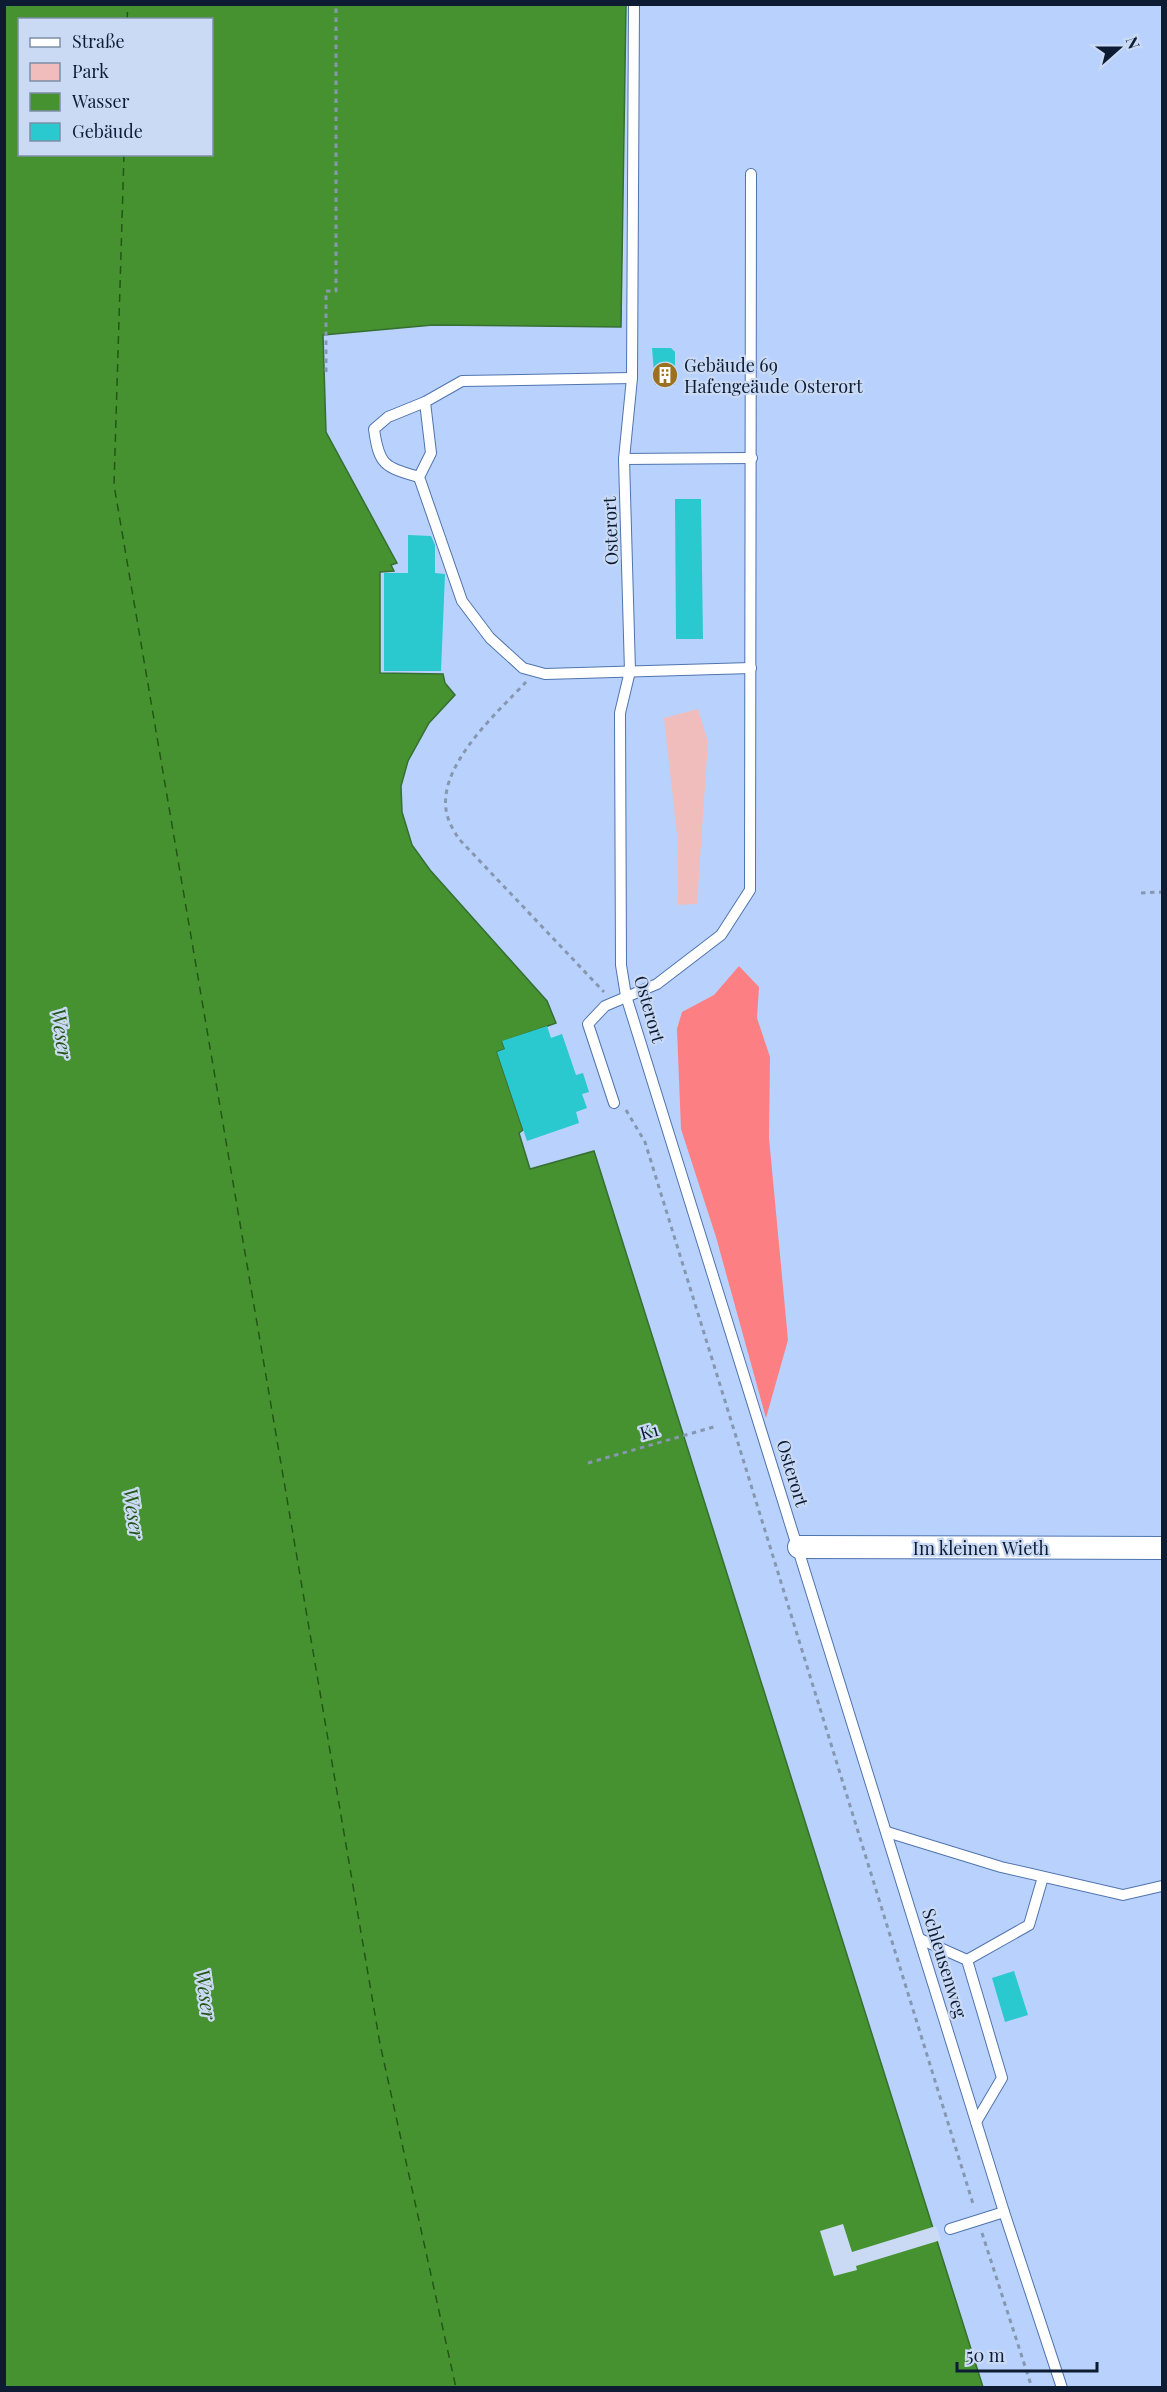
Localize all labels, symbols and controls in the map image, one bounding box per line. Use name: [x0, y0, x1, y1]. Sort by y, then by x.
legend: [18, 18, 213, 156]
north arrow: [1089, 18, 1149, 78]
text: Straße: [72, 29, 125, 53]
text: N: [1122, 33, 1146, 52]
text: Park: [72, 59, 109, 83]
text: Wasser: [71, 89, 130, 113]
text: Gebäude: [72, 119, 143, 143]
place label: Gebäude 69 Hafengeäude Osterort: [684, 353, 863, 398]
building icon: Gebäude 69 Hafengeäude Osterort: [650, 360, 680, 390]
street label: Osterort: [597, 496, 623, 566]
street label: Osterort: [629, 973, 671, 1046]
water label: Weser: [46, 1006, 80, 1061]
street label: K1: [637, 1417, 662, 1445]
street label: Osterort: [771, 1437, 815, 1510]
water label: Weser: [118, 1486, 152, 1541]
street label: Im kleinen Wieth: [913, 1536, 1050, 1560]
street label: Schleusenweg: [917, 1905, 973, 2021]
water label: Weser: [190, 1967, 224, 2022]
scale bar: [957, 2335, 1096, 2373]
text: 50 m: [966, 2343, 1005, 2367]

